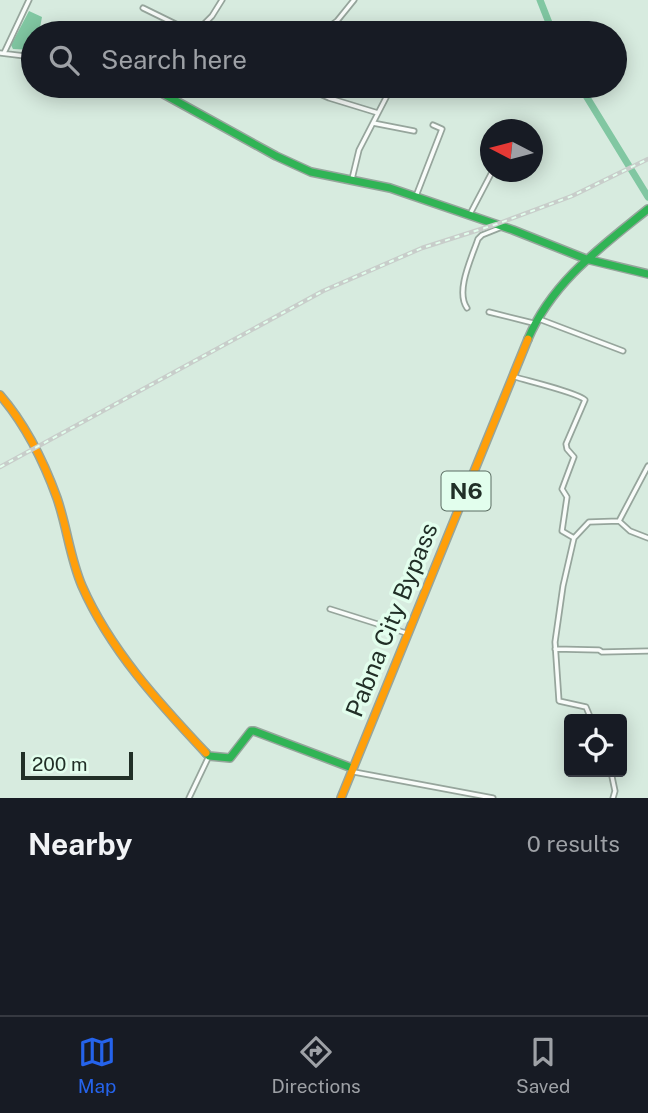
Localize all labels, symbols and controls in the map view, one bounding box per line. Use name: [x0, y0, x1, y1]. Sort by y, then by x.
search box: [21, 21, 627, 98]
icon: search: [45, 41, 83, 79]
text: Search here: [101, 44, 247, 75]
north arrow: [480, 119, 543, 182]
road number: N6: [442, 471, 490, 510]
street label: Pabna City Bypass: [339, 519, 443, 721]
map controls: [564, 714, 627, 777]
button: locate: [564, 714, 627, 777]
scale bar: [21, 749, 133, 781]
text: 200 m: [32, 753, 88, 775]
text: Nearby: [28, 826, 132, 862]
text: 0 results: [527, 830, 620, 857]
tab: Map: [78, 1033, 116, 1097]
tab: Directions: [271, 1033, 361, 1097]
tab: Saved: [516, 1033, 570, 1097]

